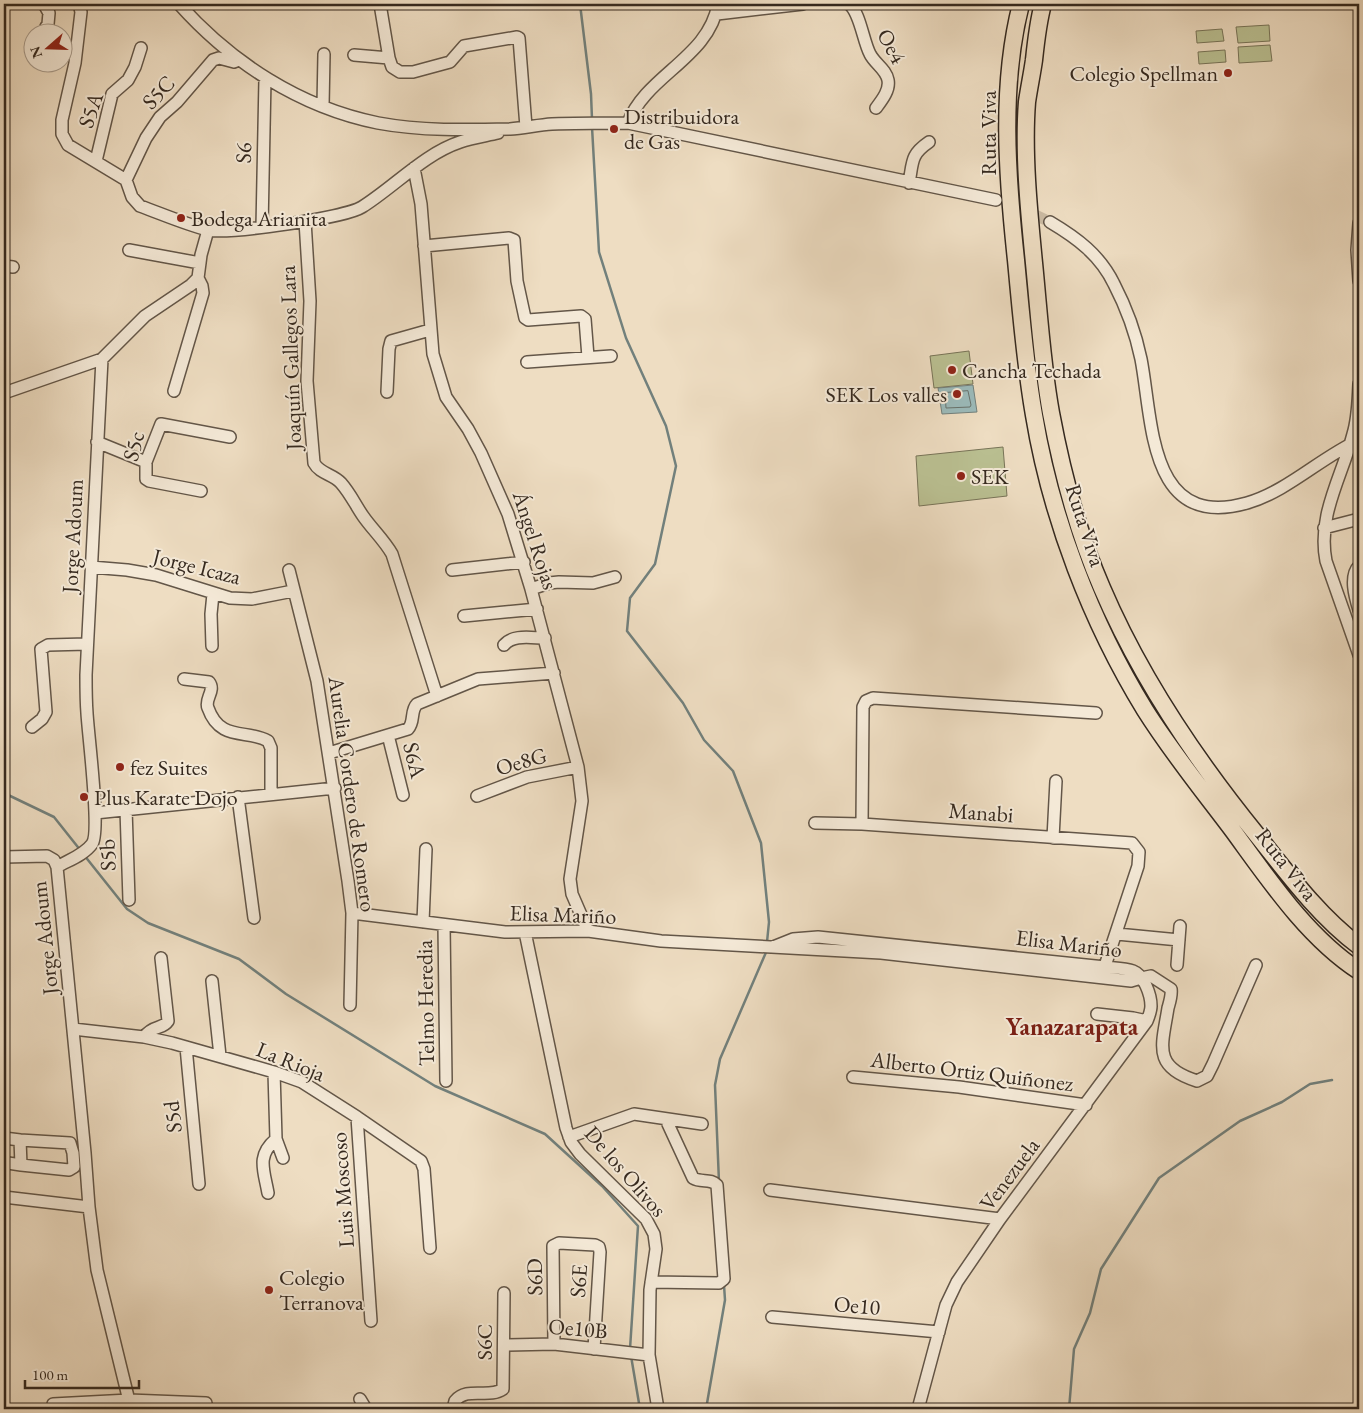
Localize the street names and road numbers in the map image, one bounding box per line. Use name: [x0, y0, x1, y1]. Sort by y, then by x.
street label: Oe4: [870, 24, 913, 69]
street label: S5C: [135, 69, 181, 116]
street label: S5A: [71, 88, 110, 132]
street label: Ruta Viva: [974, 90, 1003, 176]
street label: S6: [229, 142, 258, 164]
street label: Joaquín Gallegos Lara: [273, 265, 308, 453]
street label: S5c: [116, 428, 151, 464]
street label: Jorge Adoum: [55, 478, 90, 596]
street label: Ruta Viva: [1059, 480, 1113, 570]
street label: Ángel Rojas: [506, 486, 565, 593]
street label: Jorge Icaza: [148, 541, 244, 591]
street label: Aurelia Cordero de Romero: [321, 673, 383, 914]
street label: S6A: [396, 739, 433, 782]
street label: Oe8G: [492, 740, 550, 783]
street label: Manabi: [947, 796, 1015, 829]
street label: Ruta Viva: [1249, 822, 1324, 907]
street label: S5b: [92, 838, 123, 872]
street label: Jorge Adoum: [24, 880, 65, 998]
street label: Elisa Mariño: [509, 898, 617, 931]
street label: Elisa Mariño: [1014, 923, 1124, 964]
street label: Telmo Heredia: [410, 939, 441, 1066]
street label: La Rioja: [252, 1035, 330, 1088]
street label: Alberto Ortiz Quiñonez: [868, 1045, 1076, 1098]
street label: S5d: [156, 1099, 189, 1134]
street label: De los Olivos: [578, 1120, 673, 1223]
street label: Luis Moscoso: [324, 1131, 361, 1249]
street label: Venezuela: [973, 1132, 1046, 1217]
street label: S6D: [520, 1258, 549, 1296]
street label: S6E: [563, 1263, 594, 1299]
street label: Oe10: [833, 1289, 882, 1322]
street label: Oe10B: [547, 1311, 609, 1346]
street label: S6C: [470, 1324, 499, 1360]

